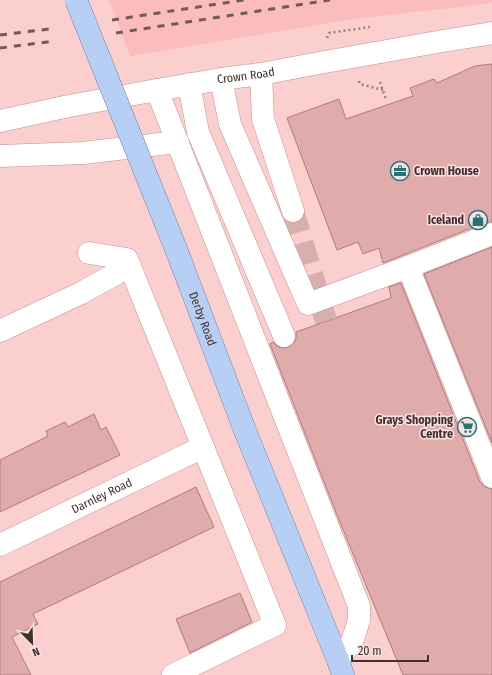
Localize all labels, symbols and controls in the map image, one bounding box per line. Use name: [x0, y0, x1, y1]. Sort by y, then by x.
street label: Crown Road: [216, 65, 276, 87]
office icon: Crown House: [389, 160, 411, 182]
place label: Crown House: [414, 164, 479, 178]
shop icon: Iceland: [467, 209, 489, 231]
place label: Iceland: [428, 213, 464, 227]
street label: Derby Road: [186, 290, 219, 348]
place label: Grays Shopping Centre: [375, 413, 453, 441]
supermarket icon: Grays Shopping Centre: [456, 416, 478, 438]
street label: Darnley Road: [69, 475, 134, 516]
north arrow: [12, 623, 52, 663]
scale bar: [352, 637, 428, 663]
text: N: [30, 644, 41, 659]
text: 20 m: [358, 644, 382, 658]

